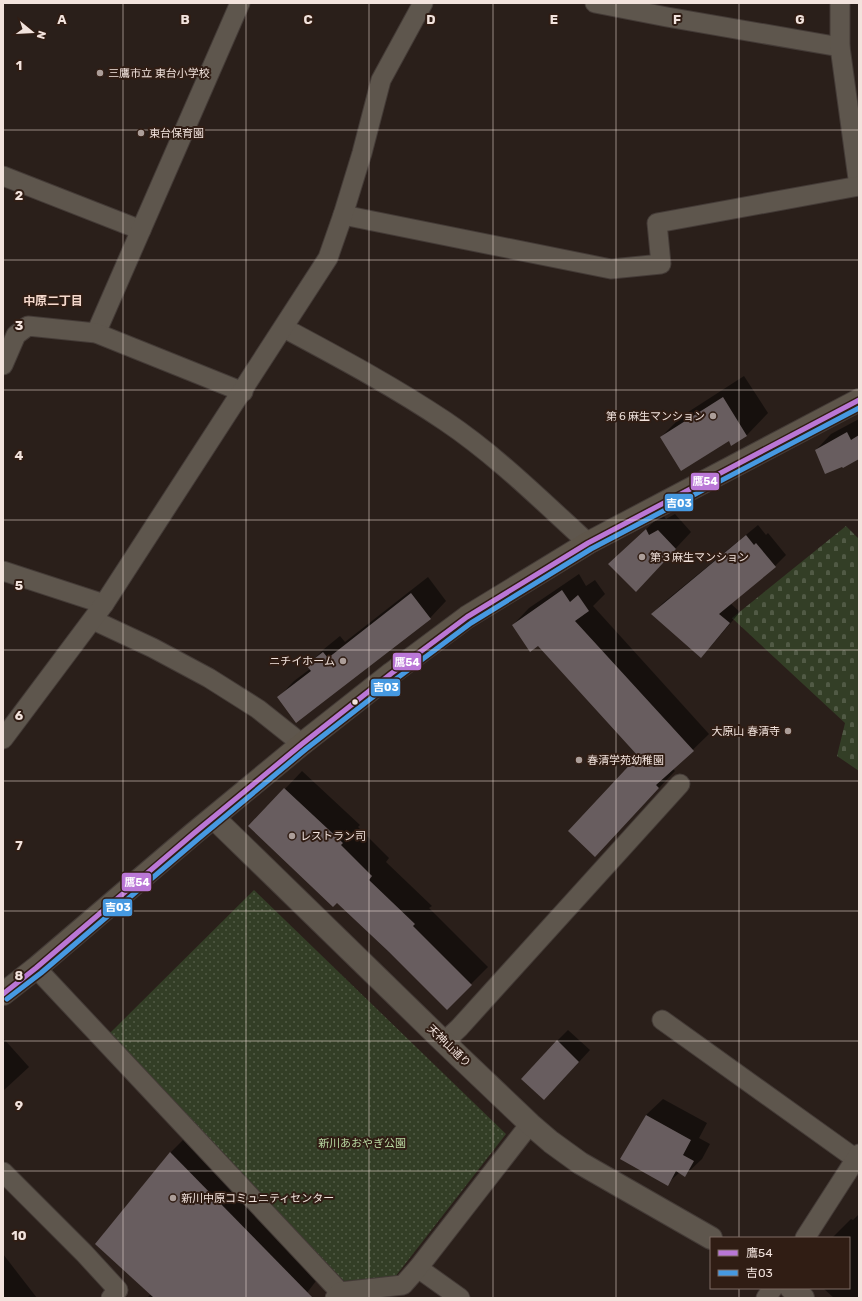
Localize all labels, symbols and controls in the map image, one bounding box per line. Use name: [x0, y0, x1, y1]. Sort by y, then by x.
north arrow: [12, 12, 52, 52]
text: A: [57, 12, 67, 27]
text: B: [180, 12, 190, 27]
text: C: [303, 12, 313, 27]
text: D: [426, 12, 436, 27]
text: E: [550, 12, 558, 27]
text: F: [673, 12, 681, 27]
text: G: [795, 12, 805, 27]
text: N: [34, 29, 48, 41]
text: 1: [16, 58, 22, 73]
place label: 三鷹市立 東台小学校: [108, 67, 210, 80]
marker: 三鷹市立 東台小学校: [95, 68, 105, 78]
place label: 東台保育園: [149, 127, 204, 140]
marker: 東台保育園: [136, 128, 146, 138]
text: 2: [15, 188, 23, 203]
district label: 中原二丁目: [23, 294, 83, 308]
text: 3: [15, 318, 24, 333]
place label: 第６麻生マンション: [606, 410, 705, 423]
marker: 第６麻生マンション: [708, 411, 718, 421]
text: 4: [15, 448, 24, 463]
line badge: 鷹54: [690, 472, 720, 491]
text: 鷹54: [692, 475, 718, 488]
line badge: 吉03: [664, 493, 694, 512]
text: 吉03: [666, 497, 692, 510]
place label: 第３麻生マンション: [650, 551, 749, 564]
marker: 第３麻生マンション: [637, 552, 647, 562]
text: 5: [15, 578, 23, 593]
line badge: 鷹54: [392, 652, 422, 671]
place label: ニチイホーム: [269, 655, 335, 668]
marker: ニチイホーム: [338, 656, 348, 666]
text: 鷹54: [394, 656, 420, 669]
line badge: 吉03: [370, 678, 401, 697]
text: 吉03: [373, 681, 399, 694]
unlabelled marker: [350, 697, 360, 707]
text: 6: [15, 708, 24, 723]
place label: 大原山 春清寺: [711, 725, 780, 738]
marker: 大原山 春清寺: [783, 726, 793, 736]
place label: 春清学苑幼稚園: [587, 754, 664, 767]
marker: 春清学苑幼稚園: [574, 755, 584, 765]
place label: レストラン司: [300, 830, 366, 843]
marker: レストラン司: [287, 831, 297, 841]
text: 7: [15, 838, 23, 853]
line badge: 鷹54: [121, 872, 152, 892]
text: 鷹54: [124, 876, 150, 889]
line badge: 吉03: [102, 898, 133, 917]
text: 吉03: [105, 901, 131, 914]
text: 8: [15, 968, 24, 983]
street label: 天神山通り: [425, 1022, 473, 1070]
text: 9: [15, 1098, 23, 1113]
park label: 新川あおやぎ公園: [318, 1137, 406, 1150]
place label: 新川中原コミュニティセンター: [181, 1192, 334, 1205]
marker: 新川中原コミュニティセンター: [168, 1193, 178, 1203]
text: 10: [11, 1228, 27, 1243]
legend: [710, 1237, 850, 1289]
text: 鷹54: [746, 1246, 773, 1260]
text: 吉03: [746, 1266, 773, 1280]

